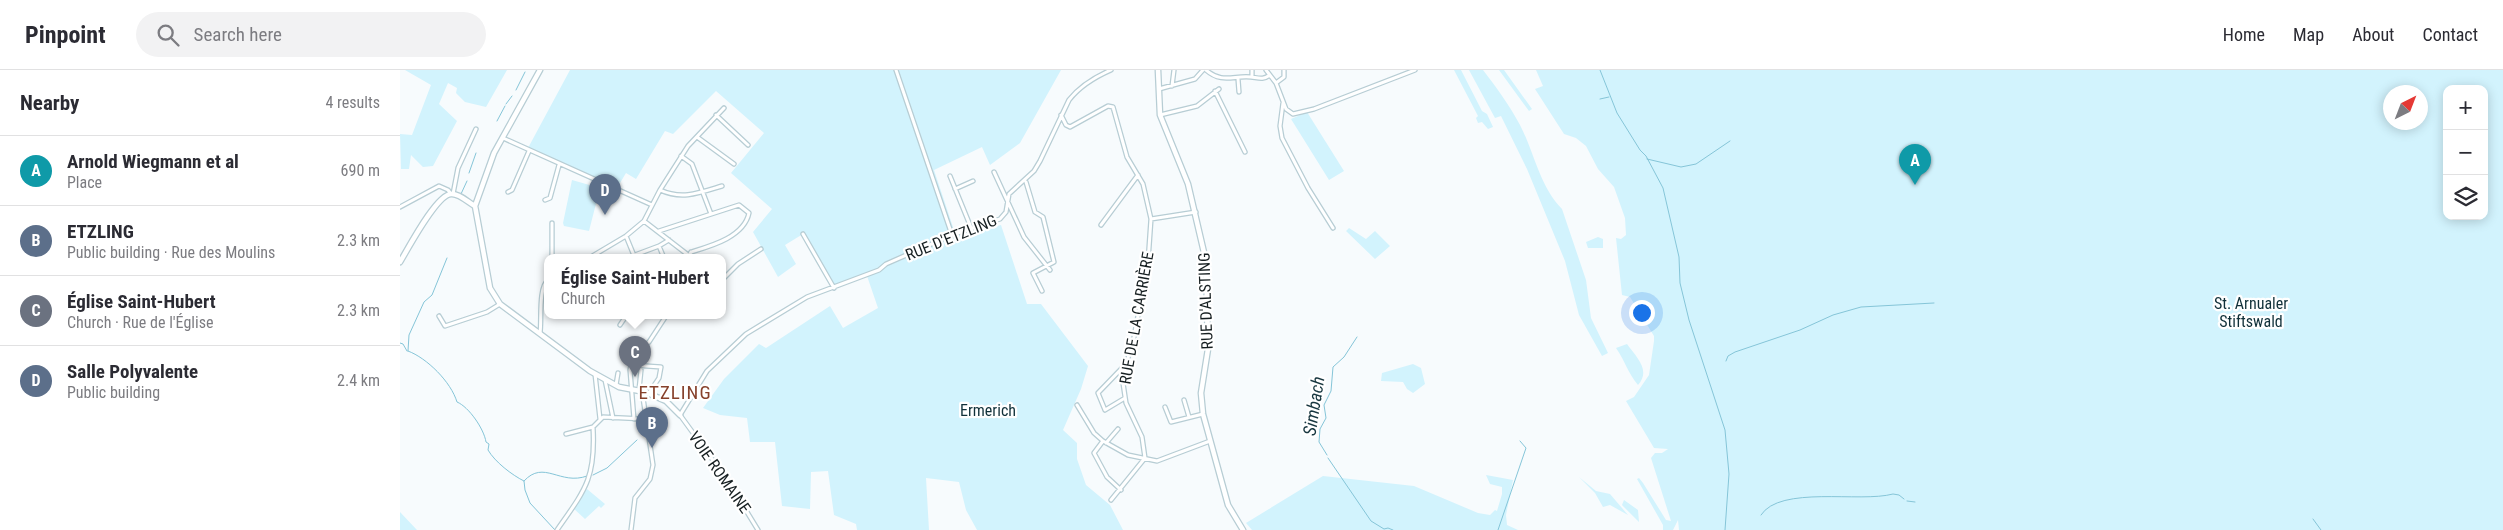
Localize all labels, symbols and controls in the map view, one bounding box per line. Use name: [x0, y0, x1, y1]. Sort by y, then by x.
search box: [136, 12, 486, 57]
text: Pinpoint: [25, 21, 106, 49]
icon: search: [154, 21, 182, 49]
text: Search here: [194, 23, 282, 46]
text: Home: [2223, 24, 2265, 45]
text: Map: [2293, 24, 2324, 45]
text: About: [2352, 24, 2394, 45]
text: Contact: [2422, 24, 2478, 45]
north arrow: [2383, 85, 2428, 130]
map controls: [2443, 85, 2488, 220]
button: +: [2443, 85, 2488, 130]
text: Nearby: [20, 91, 79, 115]
text: 4 results: [325, 93, 380, 112]
button: −: [2443, 130, 2488, 175]
pin: A: [1899, 144, 1931, 185]
text: Arnold Wiegmann et al: [67, 150, 239, 173]
text: A: [31, 161, 41, 180]
text: 690 m: [341, 161, 380, 180]
text: Place: [67, 173, 102, 192]
pin: D: [589, 174, 621, 215]
button: layers: [2443, 175, 2488, 220]
street label: RUE D'ETZLING: [903, 211, 1000, 264]
text: ETZLING: [67, 220, 134, 243]
text: B: [32, 231, 40, 250]
text: 2.3 km: [337, 231, 380, 250]
text: Public building · Rue des Moulins: [67, 243, 275, 262]
street label: RUE DE LA CARRIÈRE: [1115, 250, 1158, 386]
street label: RUE D'ALSTING: [1194, 252, 1217, 350]
popup: [544, 254, 726, 319]
text: Église Saint-Hubert: [561, 266, 709, 289]
text: Church: [561, 289, 605, 308]
text: Église Saint-Hubert: [67, 290, 216, 313]
park label: St. Arnualer Stiftswald: [2214, 294, 2288, 331]
your location: [1629, 300, 1655, 326]
text: C: [31, 301, 41, 320]
text: 2.3 km: [337, 301, 380, 320]
text: Church · Rue de l'Église: [67, 313, 213, 332]
pin: C: [619, 336, 651, 377]
text: Salle Polyvalente: [67, 360, 198, 383]
text: D: [31, 371, 41, 390]
text: 2.4 km: [337, 371, 380, 390]
water label: Simbach: [1298, 375, 1329, 437]
district label: ETZLING: [638, 381, 712, 404]
text: Public building: [67, 383, 160, 402]
park label: Ermerich: [960, 401, 1016, 420]
pin: B: [636, 407, 668, 448]
street label: VOIE ROMAINE: [684, 428, 755, 517]

